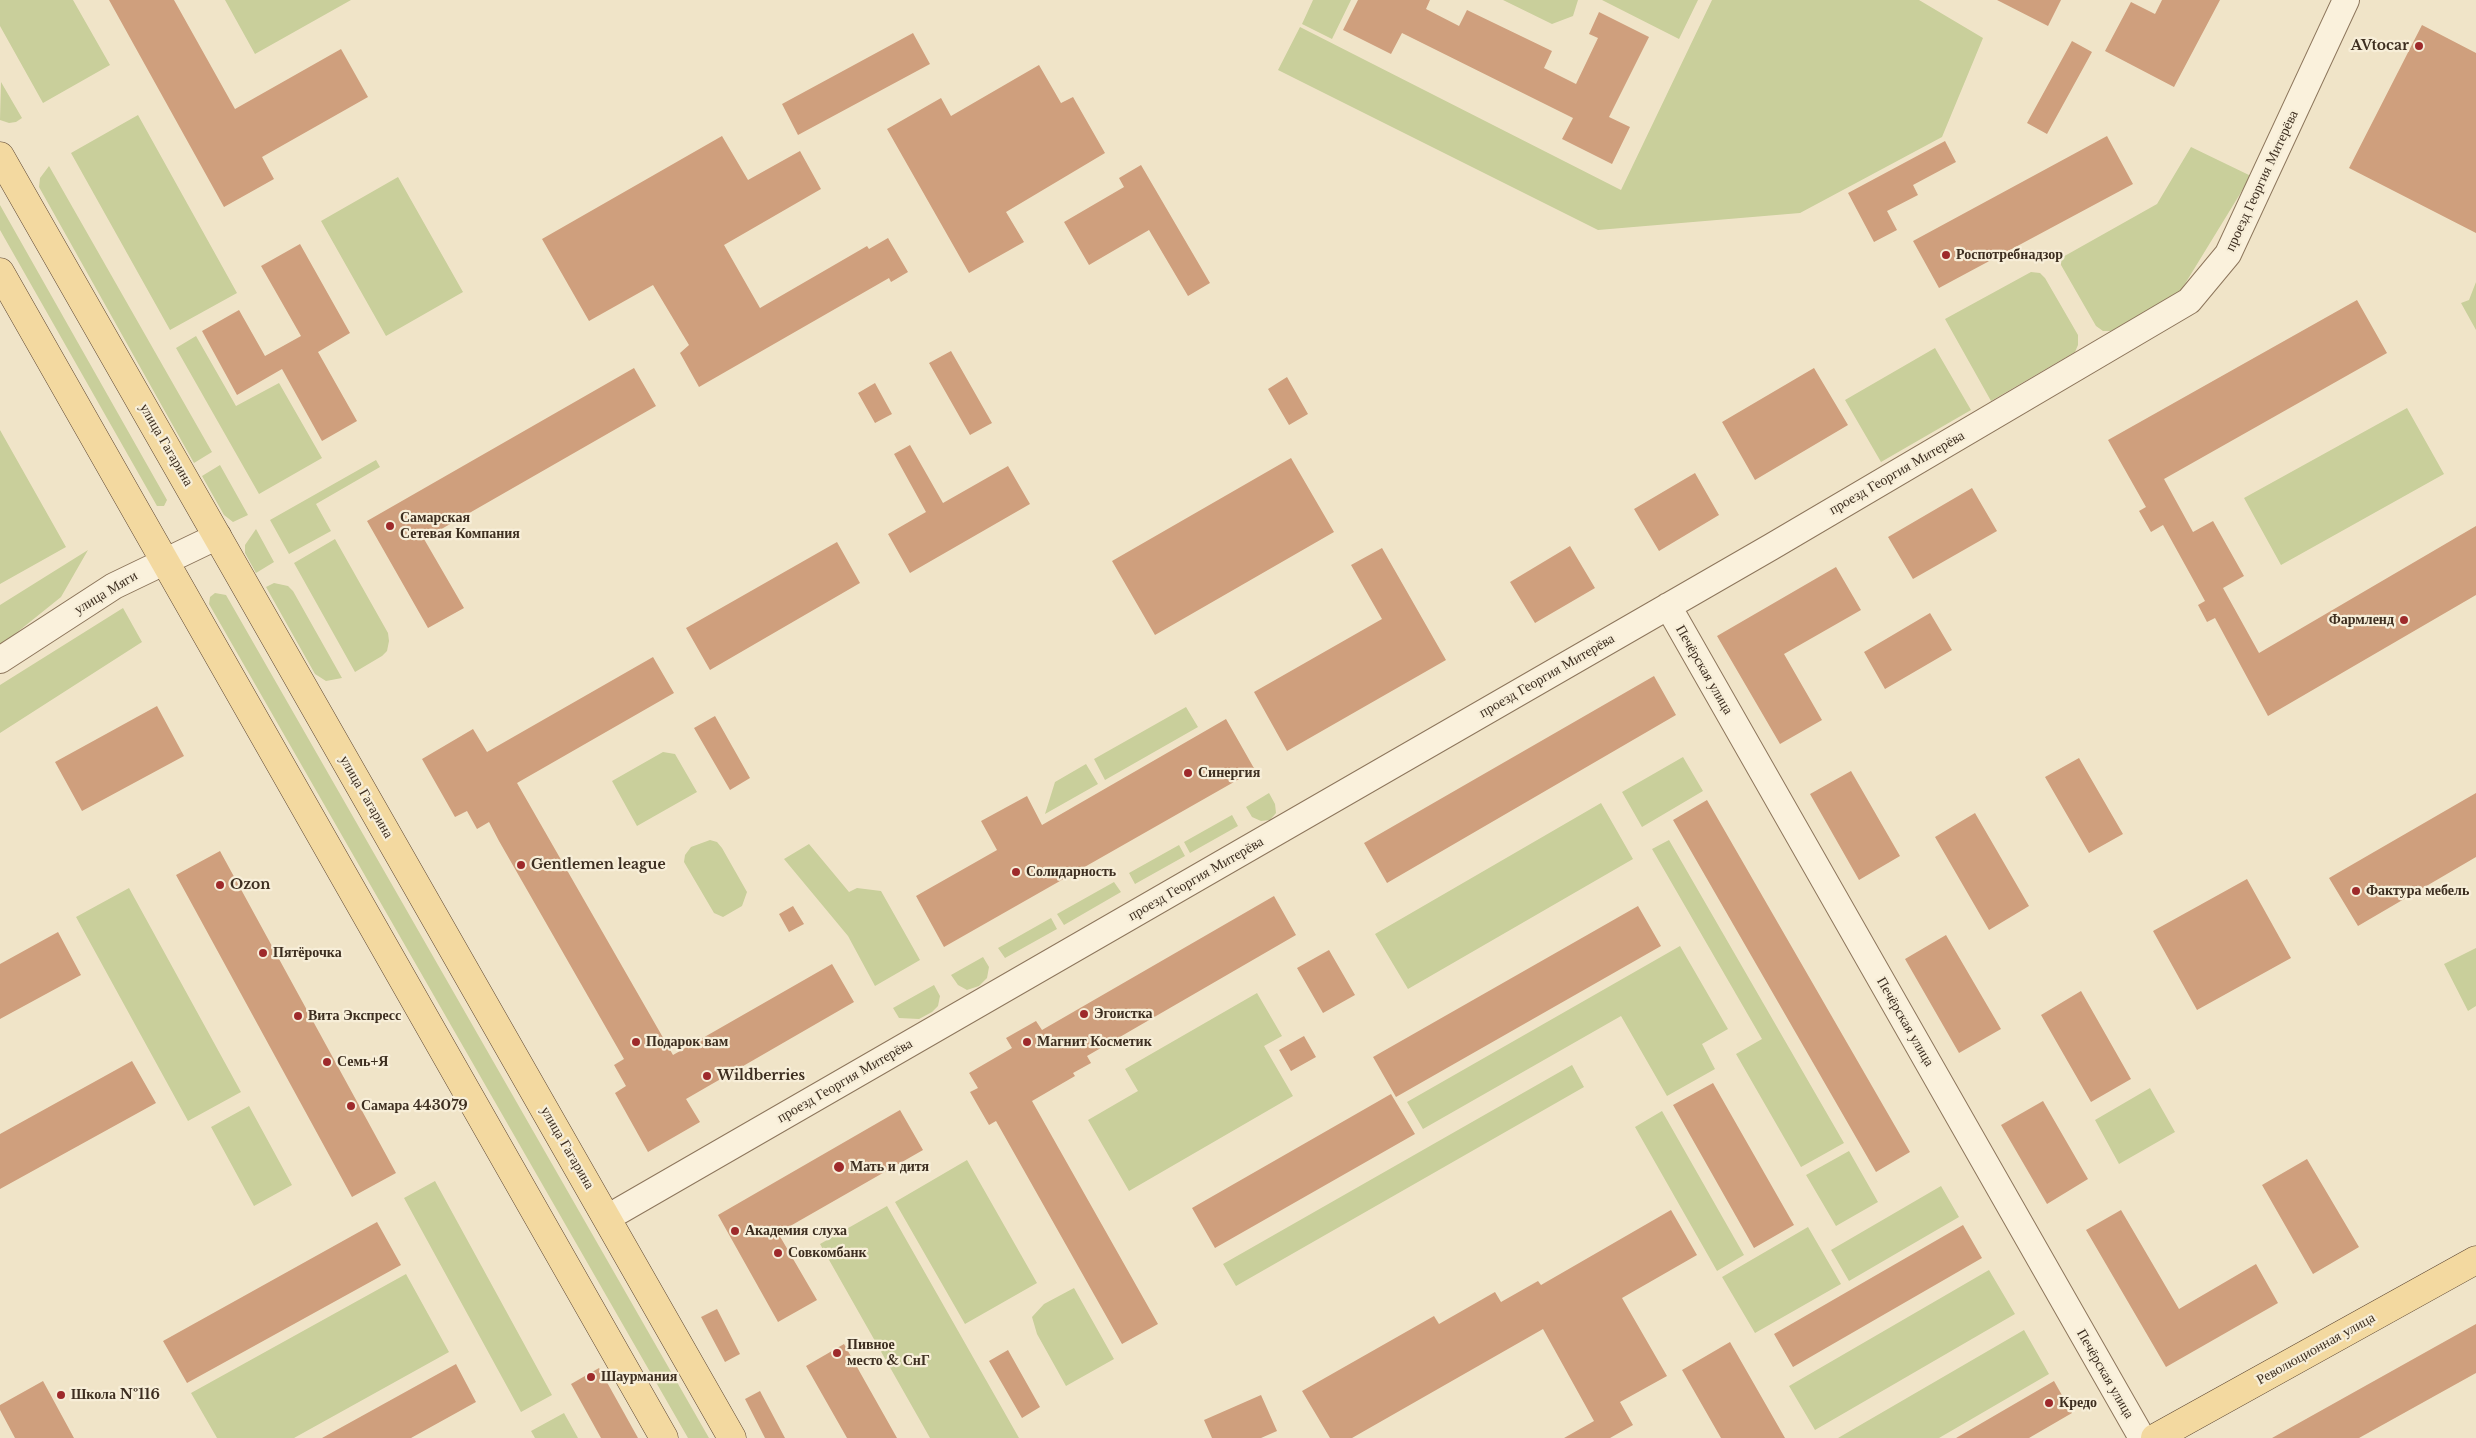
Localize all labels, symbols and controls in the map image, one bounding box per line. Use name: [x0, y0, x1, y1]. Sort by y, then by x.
place label: AVtocar: [2351, 38, 2409, 54]
marker: AVtocar: [2413, 40, 2425, 52]
street label: проезд Георгия Митерёва: [2222, 108, 2302, 254]
place label: Роспотребнадзор: [1956, 247, 2063, 263]
marker: Роспотребнадзор: [1940, 249, 1952, 261]
street label: улица Гагарина: [136, 401, 196, 489]
street label: проезд Георгия Митерёва: [1826, 427, 1968, 519]
place label: Самарская Сетевая Компания: [400, 510, 520, 542]
marker: Самарская Сетевая Компания: [384, 520, 396, 532]
street label: улица Мяги: [71, 568, 141, 618]
place label: Фармленд: [2329, 612, 2394, 628]
marker: Фармленд: [2398, 614, 2410, 626]
street label: Печёрская улица: [1672, 622, 1736, 718]
street label: проезд Георгия Митерёва: [1476, 630, 1618, 722]
street label: улица Гагарина: [336, 753, 396, 841]
place label: Синергия: [1198, 765, 1260, 781]
marker: Синергия: [1182, 767, 1194, 779]
street label: проезд Георгия Митерёва: [1125, 833, 1267, 925]
place label: Gentlemen league: [531, 857, 666, 873]
marker: Gentlemen league: [515, 859, 527, 871]
place label: Солидарность: [1026, 864, 1116, 880]
marker: Солидарность: [1010, 866, 1022, 878]
place label: Ozon: [230, 877, 271, 893]
marker: Ozon: [214, 879, 226, 891]
place label: Фактура мебель: [2366, 883, 2469, 899]
marker: Фактура мебель: [2350, 885, 2362, 897]
place label: Пятёрочка: [273, 945, 342, 961]
marker: Пятёрочка: [257, 947, 269, 959]
street label: Печёрская улица: [1873, 974, 1937, 1070]
place label: Эгоистка: [1094, 1006, 1153, 1022]
place label: Вита Экспресс: [308, 1008, 401, 1024]
marker: Эгоистка: [1078, 1008, 1090, 1020]
marker: Вита Экспресс: [292, 1010, 304, 1022]
place label: Подарок вам: [646, 1034, 728, 1050]
place label: Магнит Косметик: [1037, 1034, 1152, 1050]
street label: проезд Георгия Митерёва: [774, 1035, 916, 1127]
marker: Подарок вам: [630, 1036, 642, 1048]
marker: Магнит Косметик: [1021, 1036, 1033, 1048]
place label: Семь+Я: [337, 1054, 388, 1070]
marker: Семь+Я: [321, 1056, 333, 1068]
place label: Wildberries: [717, 1068, 805, 1084]
marker: Wildberries: [701, 1070, 713, 1082]
place label: Самара 443079: [361, 1098, 468, 1114]
marker: Самара 443079: [345, 1100, 357, 1112]
street label: улица Гагарина: [537, 1104, 597, 1192]
place label: Мать и дитя: [850, 1159, 929, 1175]
marker: Мать и дитя: [832, 1160, 846, 1174]
place label: Академия слуха: [745, 1223, 847, 1239]
marker: Академия слуха: [729, 1225, 741, 1237]
place label: Совкомбанк: [788, 1245, 867, 1261]
marker: Совкомбанк: [772, 1247, 784, 1259]
street label: Революционная улица: [2254, 1309, 2378, 1389]
street label: Печёрская улица: [2073, 1326, 2137, 1422]
place label: Пивное место & СнГ: [847, 1337, 930, 1370]
marker: Пивное место & СнГ: [831, 1347, 843, 1359]
place label: Шаурмания: [601, 1369, 677, 1385]
marker: Шаурмания: [585, 1371, 597, 1383]
place label: Школа №116: [71, 1387, 160, 1403]
marker: Школа №116: [55, 1389, 67, 1401]
place label: Кредо: [2059, 1395, 2097, 1411]
marker: Кредо: [2043, 1397, 2055, 1409]

